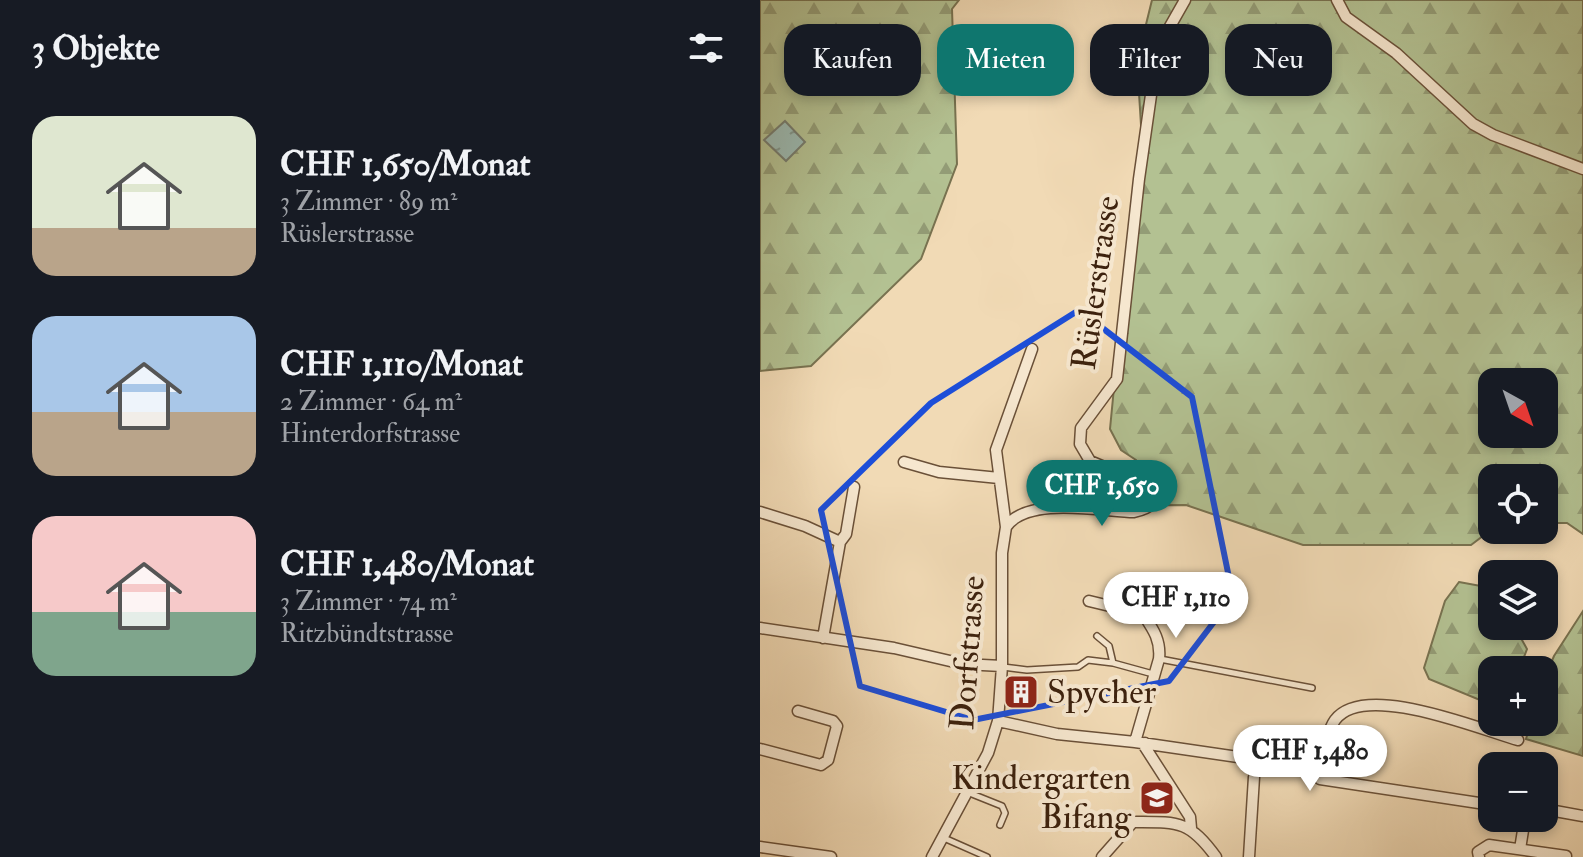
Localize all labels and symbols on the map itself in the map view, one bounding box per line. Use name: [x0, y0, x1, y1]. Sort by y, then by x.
street label: Rüslerstrasse: [1063, 193, 1129, 373]
north arrow: [1478, 368, 1558, 448]
pin: CHF 1,650: [1010, 460, 1194, 528]
pin: CHF 1,110: [1084, 572, 1268, 640]
street label: Dorfstrasse: [941, 574, 995, 732]
place label: Spycher: [1047, 671, 1156, 714]
building icon: Spycher: [1002, 673, 1040, 711]
pin: CHF 1,480: [1218, 725, 1402, 793]
place label: Kindergarten Bifang: [951, 757, 1132, 839]
school or university icon: Kindergarten Bifang: [1138, 779, 1176, 817]

